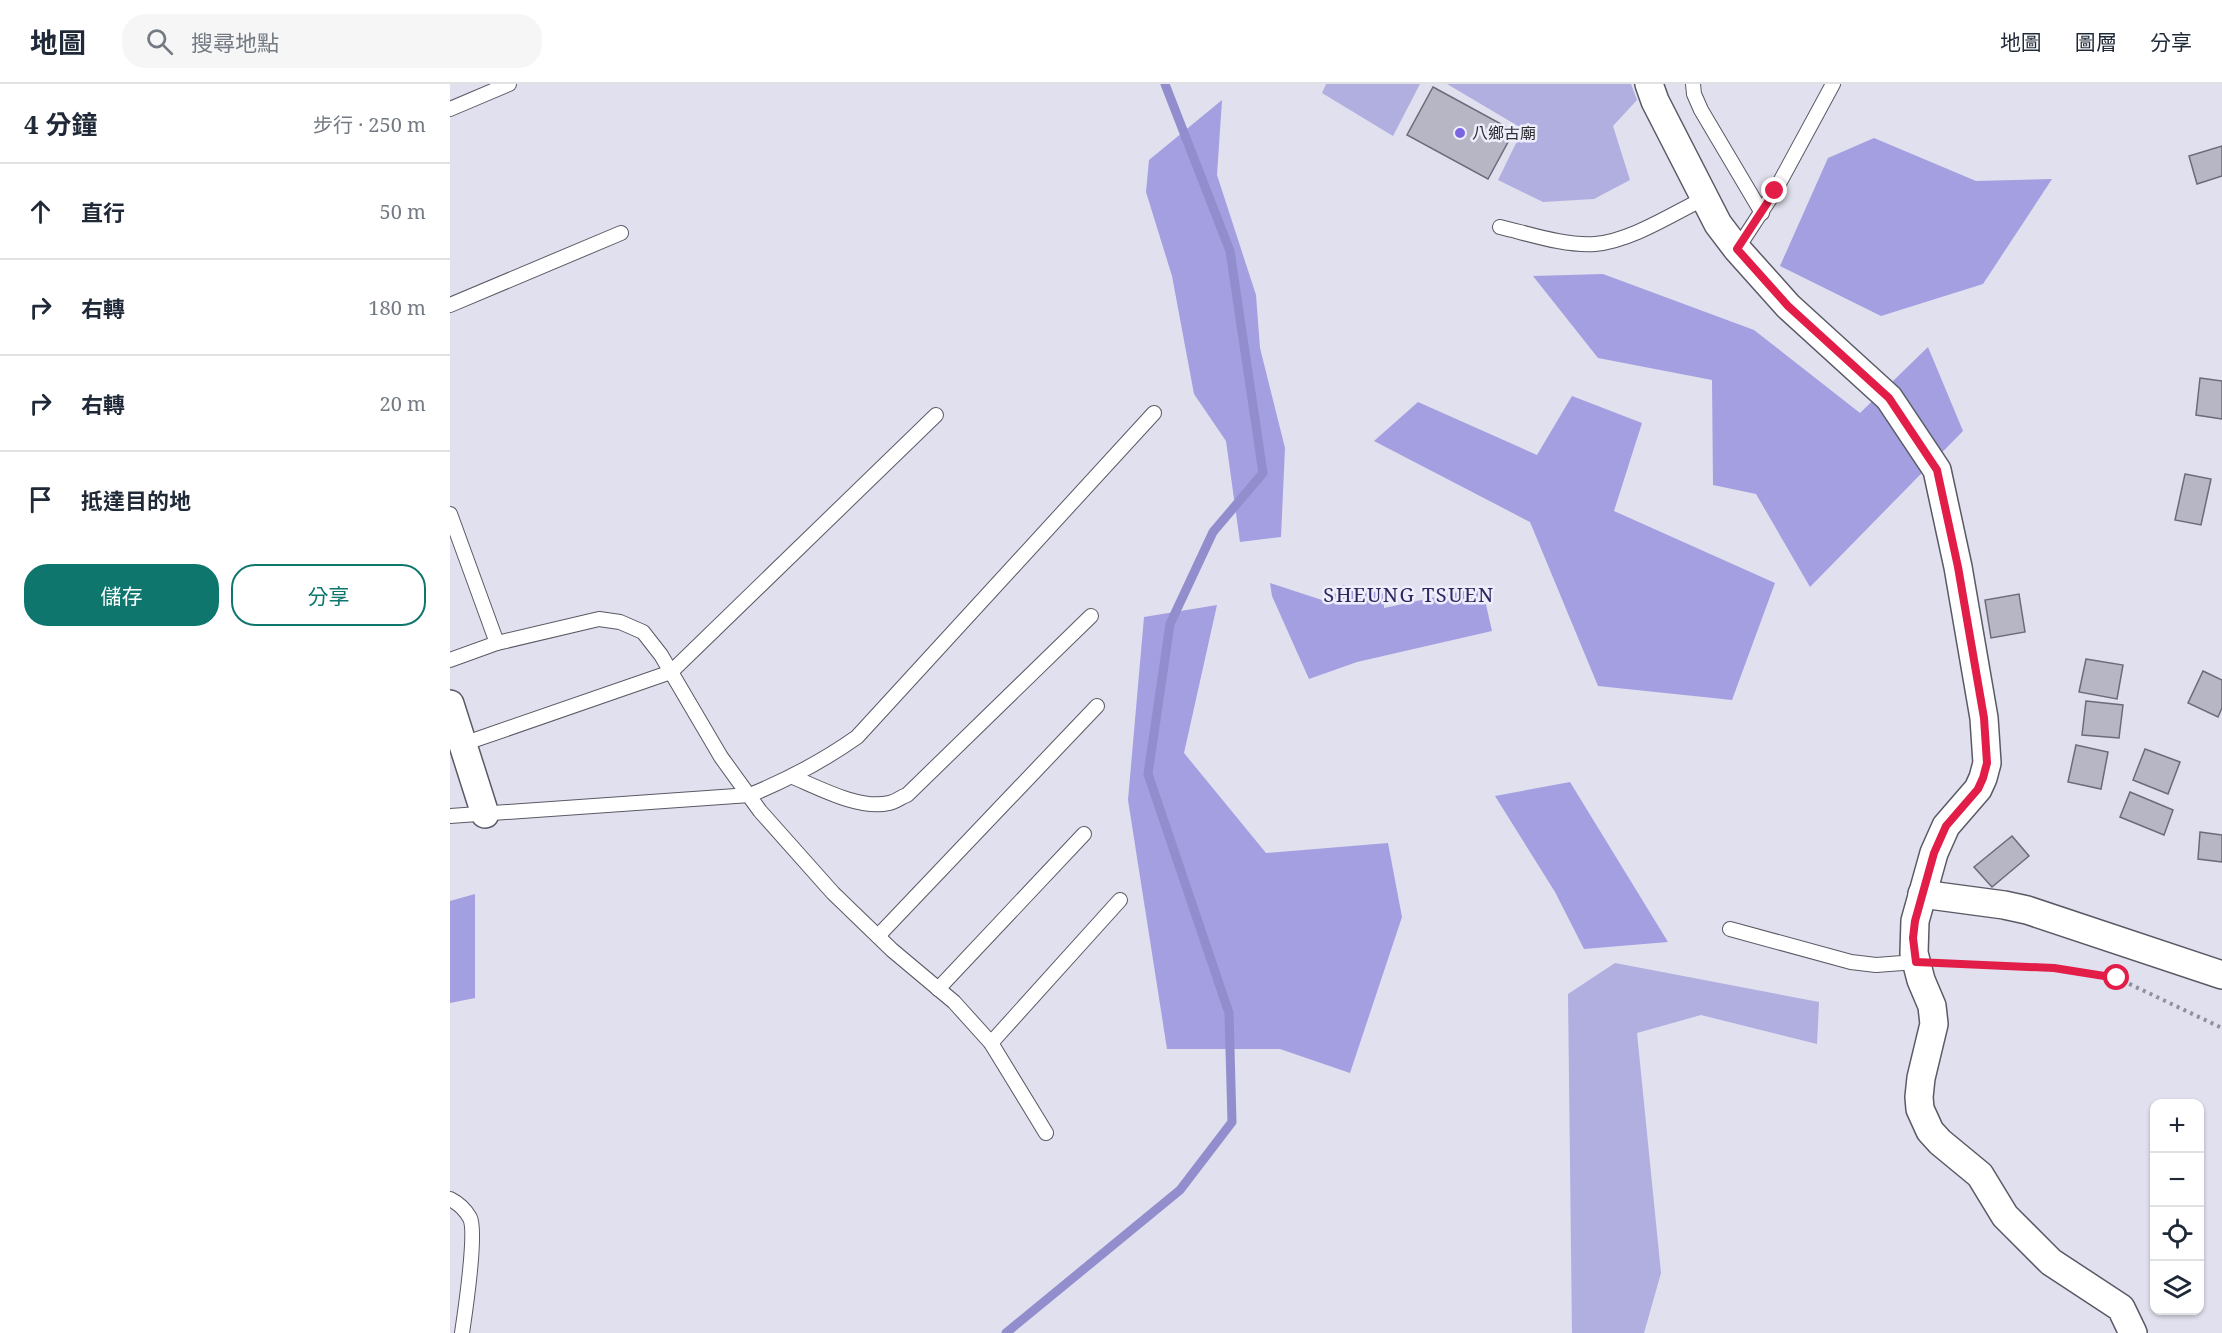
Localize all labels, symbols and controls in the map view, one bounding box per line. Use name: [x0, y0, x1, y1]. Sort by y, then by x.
search box: [122, 14, 542, 68]
text: 地圖: [30, 23, 86, 61]
icon: search: [143, 25, 176, 58]
text: 搜尋地點: [191, 27, 279, 57]
text: 地圖: [2000, 28, 2042, 56]
text: 圖層: [2075, 28, 2117, 56]
text: 分享: [2150, 28, 2192, 56]
text: 4 分鐘: [24, 106, 97, 142]
text: 步行 · 250 m: [313, 111, 426, 138]
place label: 八鄉古廟: [1472, 122, 1536, 144]
marker: 八鄉古廟: [1453, 126, 1467, 140]
route end: [1761, 177, 1787, 203]
icon: ahead: [24, 195, 57, 228]
text: 直行: [81, 197, 125, 227]
text: 50 m: [380, 198, 426, 225]
icon: right: [24, 291, 57, 324]
text: 右轉: [81, 293, 125, 323]
text: 180 m: [368, 294, 426, 321]
icon: right: [24, 387, 57, 420]
text: 右轉: [81, 389, 125, 419]
text: 20 m: [380, 390, 426, 417]
icon: arrive: [24, 483, 57, 516]
text: 抵達目的地: [81, 485, 191, 515]
button: 儲存: [24, 564, 219, 626]
button: 分享: [231, 564, 426, 626]
district label: SHEUNG TSUEN: [1323, 581, 1495, 608]
route start: [2103, 964, 2129, 990]
map controls: [2150, 1099, 2204, 1315]
button: +: [2150, 1099, 2204, 1153]
button: −: [2150, 1153, 2204, 1207]
button: locate: [2150, 1207, 2204, 1261]
button: layers: [2150, 1261, 2204, 1315]

